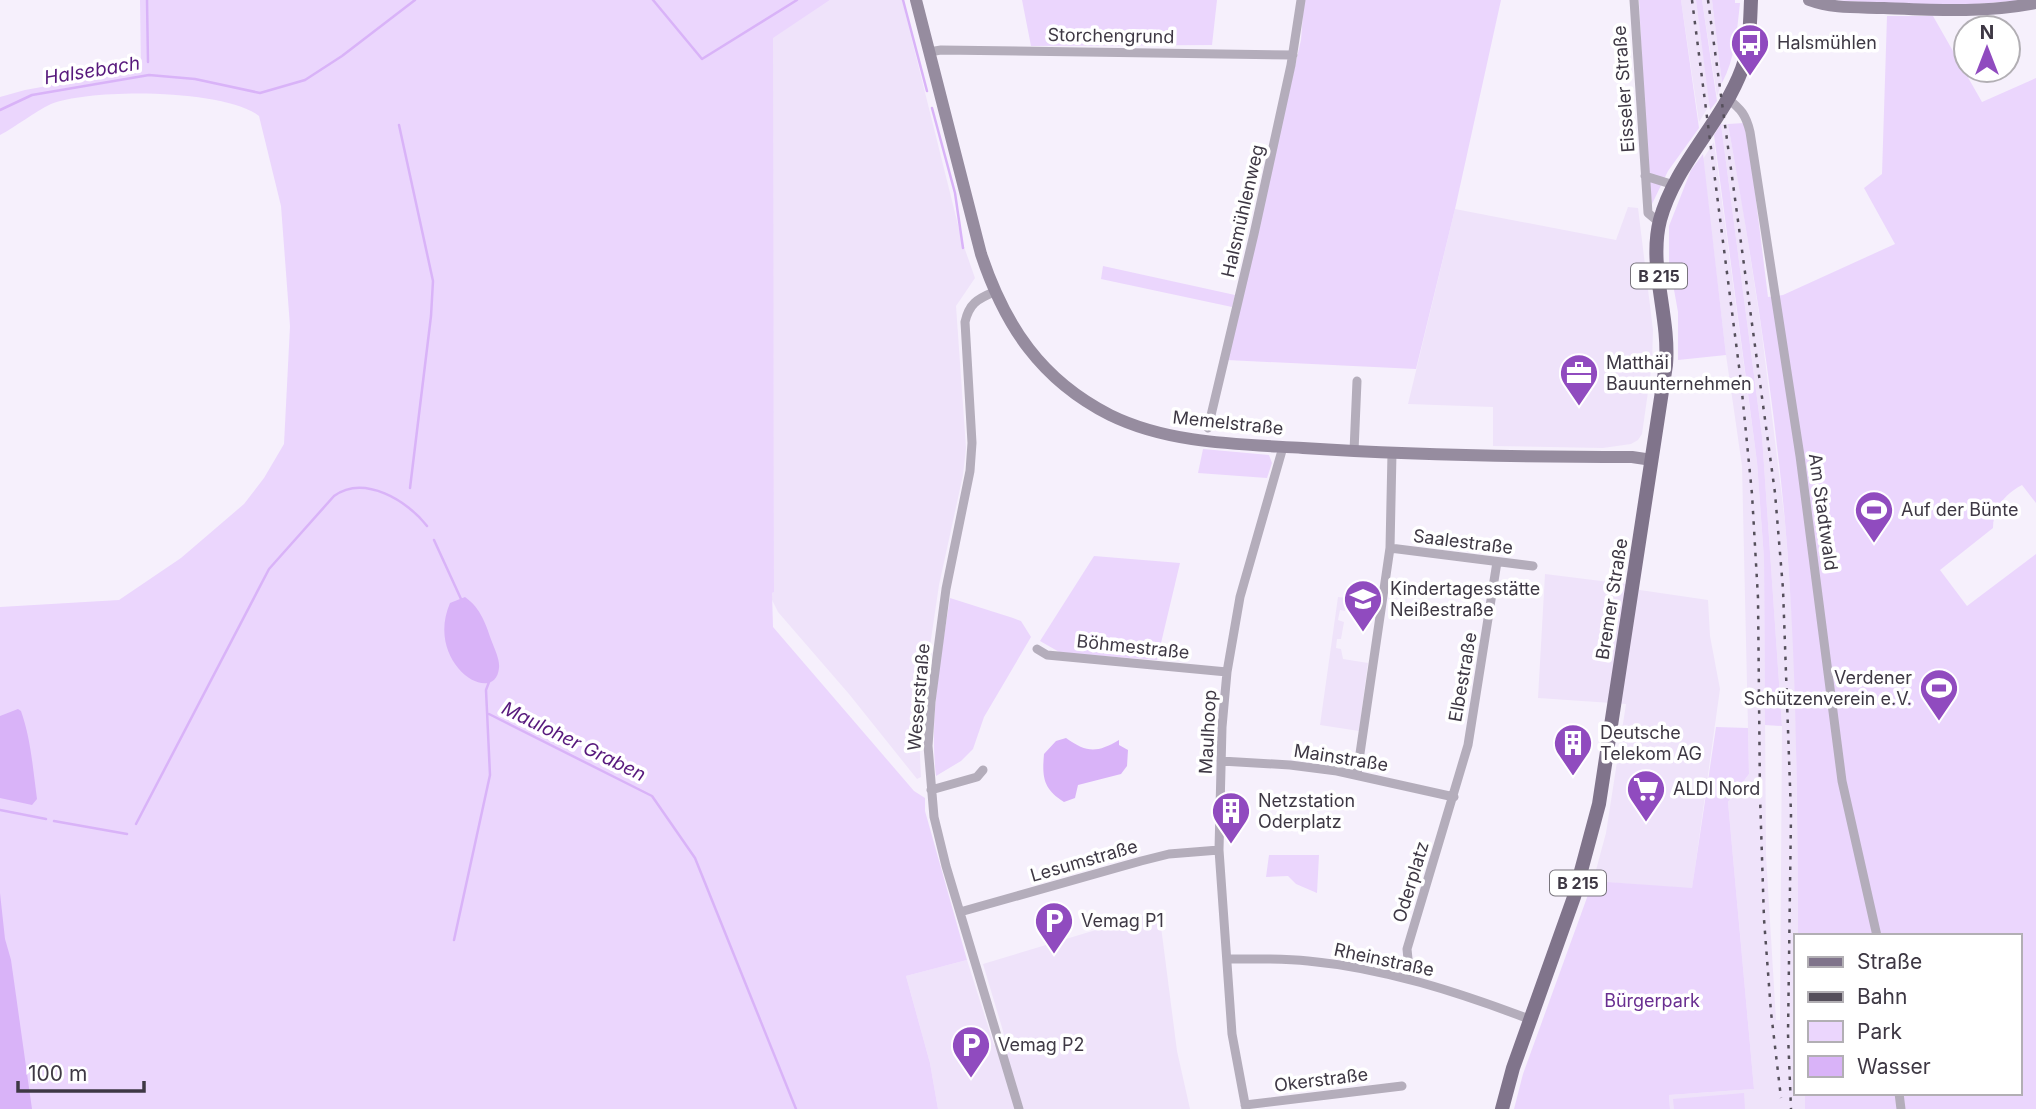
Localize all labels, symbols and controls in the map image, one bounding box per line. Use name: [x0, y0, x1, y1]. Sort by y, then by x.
north arrow: [1952, 14, 2022, 84]
text: N: [1980, 21, 1994, 44]
bus stop icon: Halsmühlen: [1729, 22, 1771, 77]
street label: Storchengrund: [1047, 24, 1175, 47]
street label: Eisseler Straße: [1609, 25, 1638, 153]
place label: Halsmühlen: [1777, 32, 1877, 53]
water label: Halsebach: [42, 52, 142, 89]
street label: Halsmühlenweg: [1217, 142, 1268, 279]
road number: B 215: [1631, 264, 1687, 288]
office icon: Matthäi Bauunternehmen: [1558, 352, 1600, 407]
place label: Matthäi Bauunternehmen: [1606, 352, 1752, 394]
street label: Memelstraße: [1172, 406, 1284, 439]
street label: Am Stadtwald: [1805, 452, 1842, 572]
sports icon: Auf der Bünte: [1853, 489, 1895, 544]
place label: Auf der Bünte: [1901, 499, 2018, 520]
street label: Saalestraße: [1412, 525, 1514, 558]
street label: Bremer Straße: [1592, 537, 1631, 661]
school or university icon: Kindertagesstätte Neißestraße: [1342, 578, 1384, 633]
place label: Kindertagesstätte Neißestraße: [1390, 578, 1540, 620]
street label: Böhmestraße: [1076, 630, 1191, 663]
street label: Elbestraße: [1444, 630, 1481, 723]
street label: Weserstraße: [903, 642, 934, 752]
place label: Verdener Schützenverein e.V.: [1744, 667, 1912, 709]
sports icon: Verdener Schützenverein e.V.: [1918, 667, 1960, 722]
street label: Maulhoop: [1195, 689, 1220, 775]
water label: Mauloher Graben: [498, 697, 649, 786]
building icon: Deutsche Telekom AG: [1552, 722, 1594, 777]
place label: Deutsche Telekom AG: [1600, 722, 1702, 764]
street label: Mainstraße: [1292, 740, 1390, 775]
supermarket icon: ALDI Nord: [1625, 768, 1667, 823]
place label: ALDI Nord: [1673, 778, 1760, 799]
building icon: Netzstation Oderplatz: [1210, 790, 1252, 845]
place label: Netzstation Oderplatz: [1258, 790, 1355, 832]
street label: Lesumstraße: [1028, 835, 1140, 886]
street label: Oderplatz: [1388, 839, 1433, 925]
road number: B 215: [1550, 870, 1606, 896]
parking icon: Vemag P1: [1033, 900, 1075, 955]
place label: Vemag P1: [1081, 910, 1164, 931]
legend: [1794, 934, 2022, 1095]
street label: Rheinstraße: [1332, 939, 1436, 980]
text: Straße: [1857, 949, 1922, 974]
text: Bahn: [1857, 984, 1907, 1009]
park label: Bürgerpark: [1604, 990, 1700, 1011]
text: Park: [1857, 1019, 1902, 1044]
parking icon: Vemag P2: [950, 1024, 992, 1079]
place label: Vemag P2: [998, 1034, 1084, 1055]
scale bar: [18, 1050, 144, 1094]
text: Wasser: [1857, 1054, 1931, 1079]
text: 100 m: [28, 1061, 87, 1086]
street label: Okerstraße: [1273, 1063, 1369, 1096]

